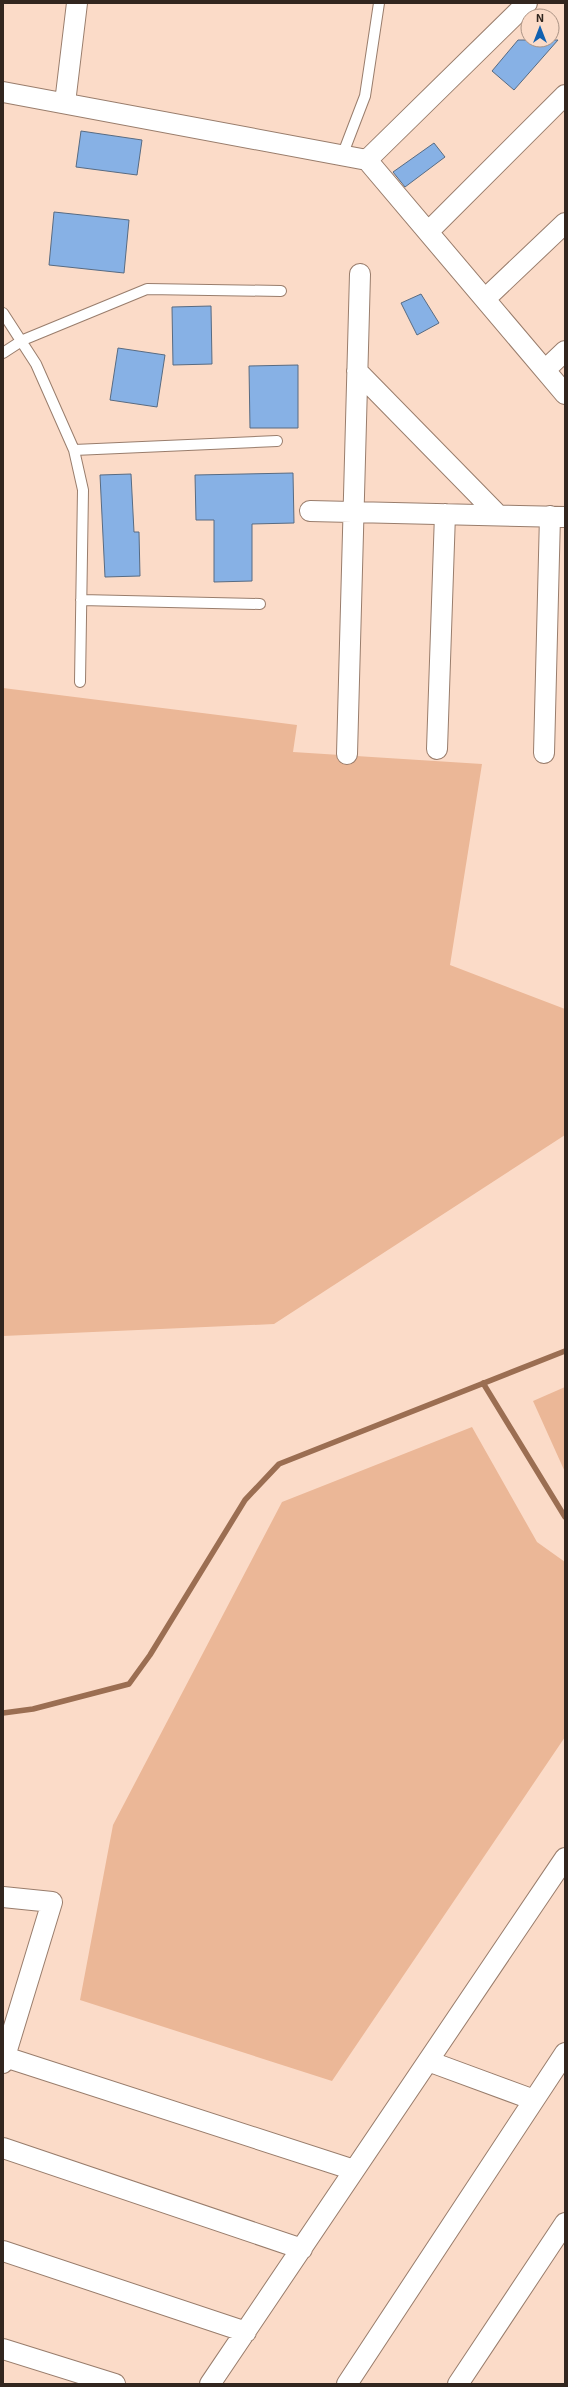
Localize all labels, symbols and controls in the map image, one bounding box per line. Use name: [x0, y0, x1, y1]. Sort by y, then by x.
north arrow: [520, 8, 560, 48]
text: N: [536, 11, 544, 24]

